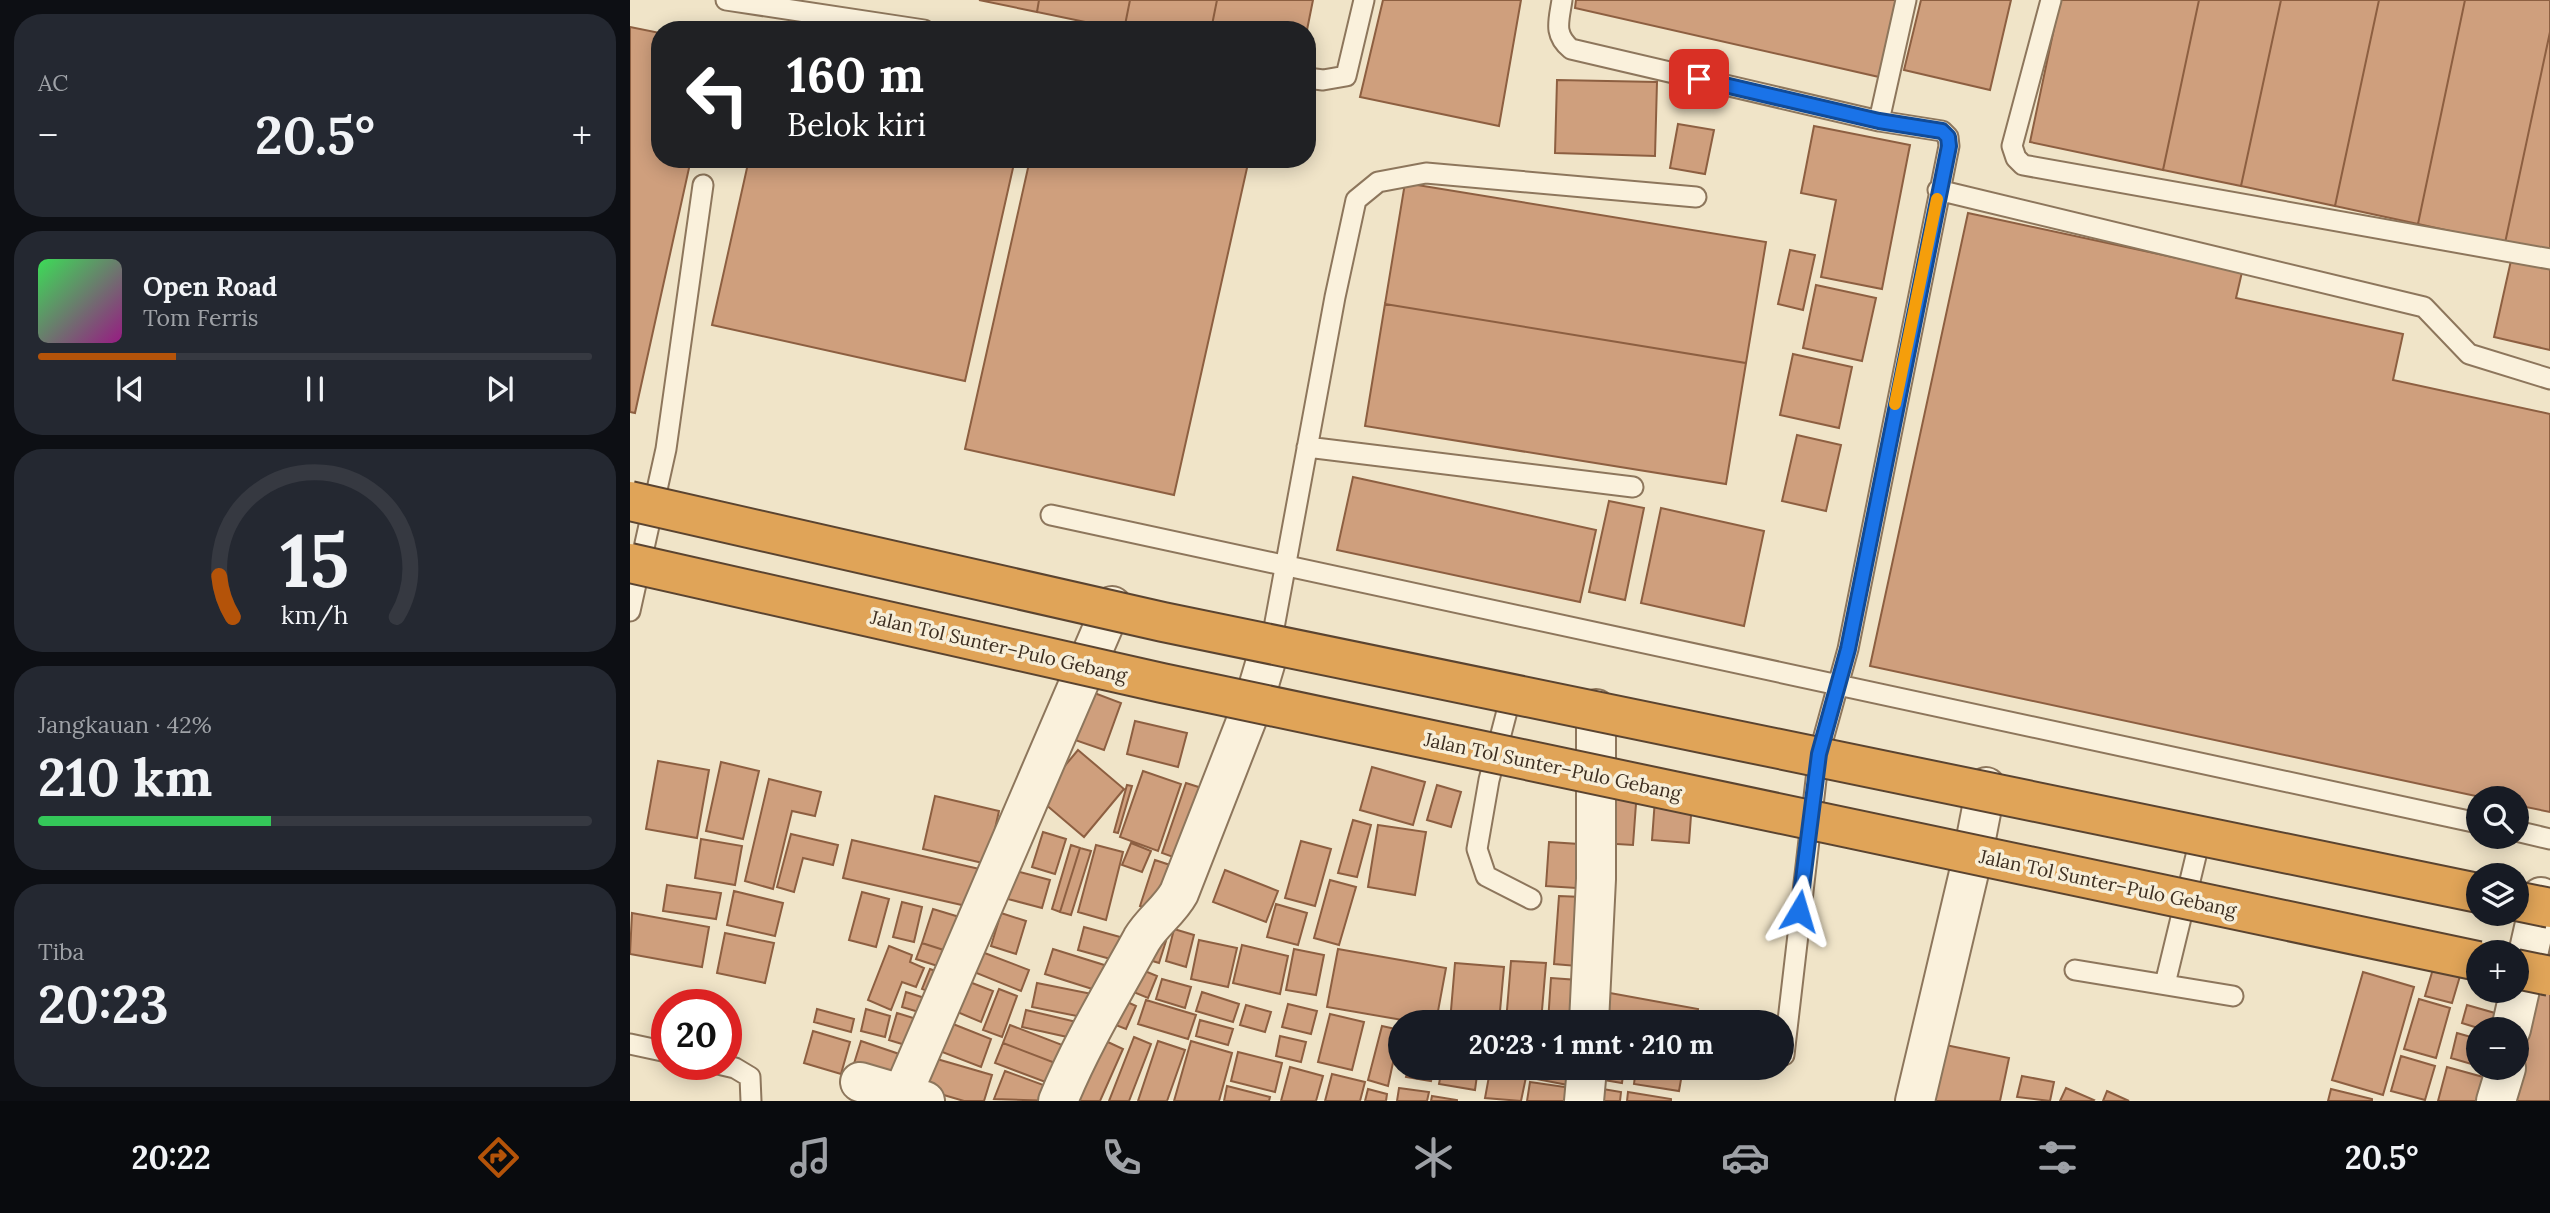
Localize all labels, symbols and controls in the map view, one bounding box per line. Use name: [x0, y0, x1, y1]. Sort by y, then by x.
text: 160 m: [787, 43, 924, 105]
icon: left: [672, 49, 763, 140]
pin: [1669, 49, 1729, 109]
icon: arrive: [1680, 60, 1718, 98]
text: AC: [38, 68, 68, 97]
text: 20.5°: [255, 102, 375, 168]
text: Belok kiri: [787, 104, 926, 145]
text: −: [38, 111, 58, 159]
text: +: [572, 111, 592, 159]
text: Open Road: [143, 270, 277, 303]
text: Tom Ferris: [143, 303, 258, 332]
icon: previous: [111, 370, 149, 408]
icon: pause: [296, 370, 334, 408]
icon: next: [481, 370, 519, 408]
text: 15: [281, 514, 349, 607]
text: km/h: [281, 598, 349, 630]
street label: Jalan Tol Sunter–Pulo Gebang: [867, 605, 1130, 687]
text: Jangkauan · 42%: [38, 710, 212, 739]
street label: Jalan Tol Sunter–Pulo Gebang: [1421, 727, 1684, 805]
text: 210 km: [38, 744, 212, 810]
map controls: [2466, 786, 2529, 1080]
button: search: [2466, 786, 2529, 849]
street label: Jalan Tol Sunter–Pulo Gebang: [1976, 844, 2239, 922]
button: layers: [2466, 863, 2529, 926]
position arrow: [1762, 874, 1836, 948]
text: Tiba: [38, 937, 84, 966]
button: +: [2466, 940, 2529, 1003]
text: 20:23: [38, 971, 169, 1037]
speed limit sign: 20: [651, 989, 742, 1080]
button: −: [2466, 1017, 2529, 1080]
text: 20:23 · 1 mnt · 210 m: [1469, 1028, 1713, 1061]
icon: directions: [474, 1133, 523, 1182]
icon: music: [786, 1133, 835, 1182]
icon: phone: [1097, 1133, 1146, 1182]
icon: climate: [1409, 1133, 1458, 1182]
icon: car: [1721, 1133, 1770, 1182]
icon: filters: [2033, 1133, 2082, 1182]
text: 20:22: [131, 1137, 211, 1178]
text: 20.5°: [2345, 1137, 2419, 1178]

